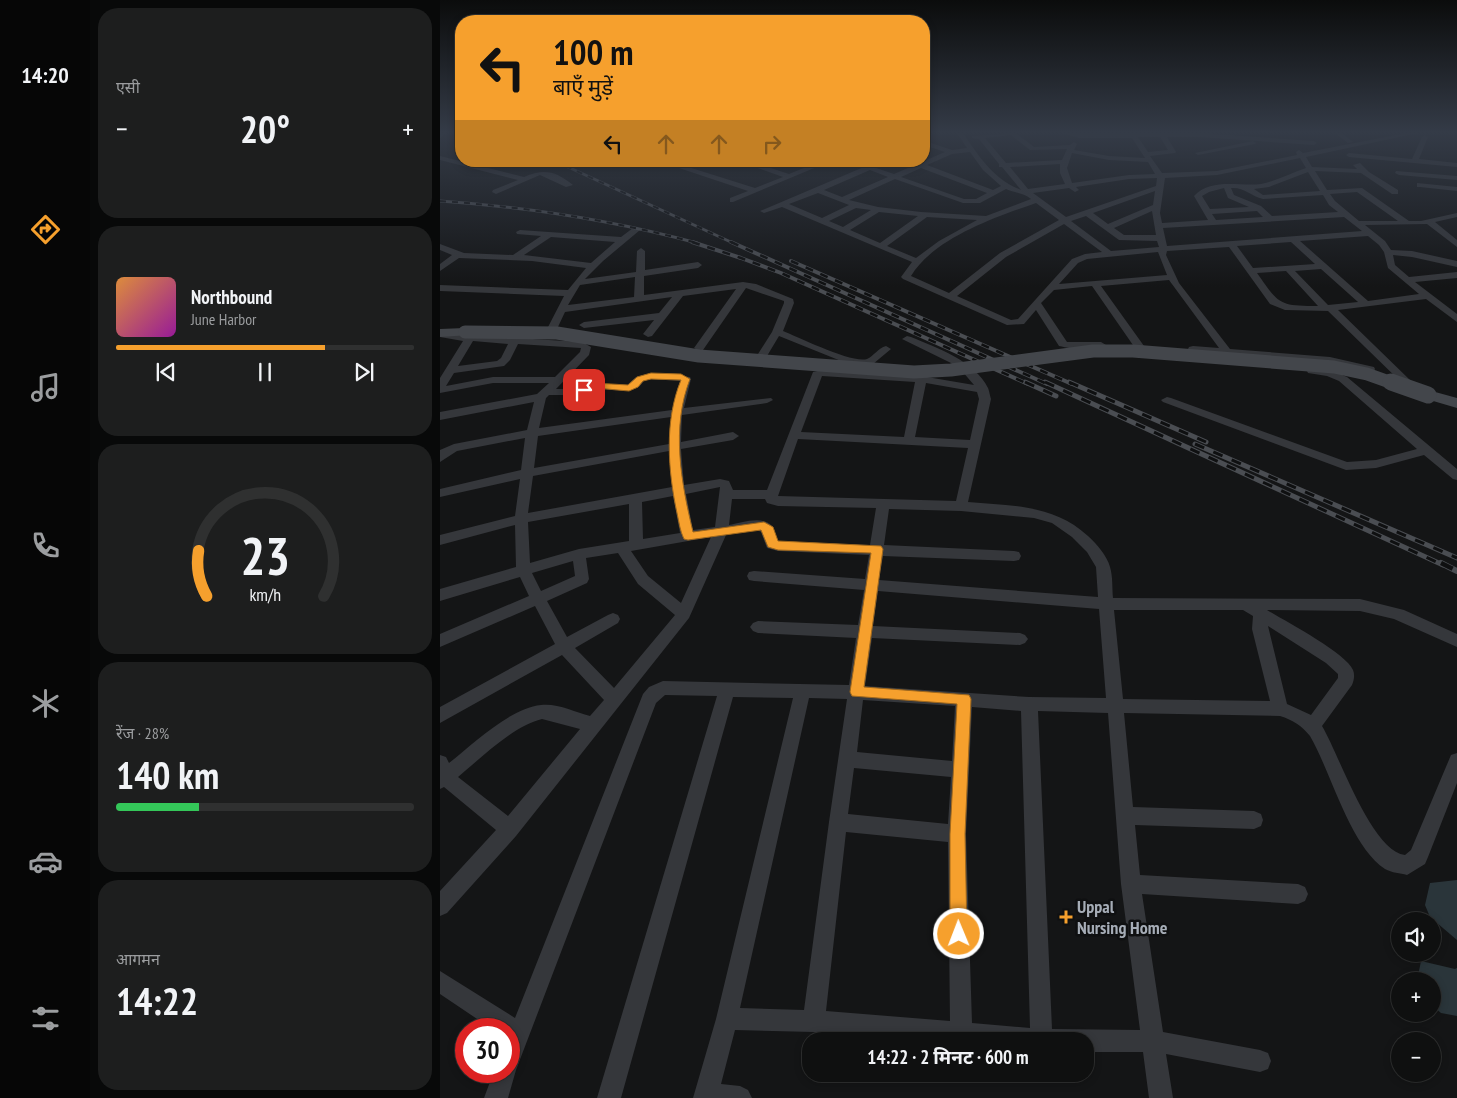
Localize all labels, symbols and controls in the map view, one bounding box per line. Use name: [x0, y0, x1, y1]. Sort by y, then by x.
text: 100 m: [553, 29, 634, 75]
icon: left: [470, 35, 535, 100]
text: 14:20: [21, 61, 69, 89]
text: बाएँ मुड़ें: [553, 73, 613, 101]
text: एसी: [116, 77, 140, 97]
text: 20°: [240, 104, 290, 153]
text: −: [116, 110, 128, 147]
text: +: [402, 110, 414, 147]
icon: left: [599, 130, 627, 158]
icon: ahead: [652, 130, 680, 158]
icon: ahead: [705, 130, 733, 158]
icon: right: [758, 130, 786, 158]
icon: directions: [28, 212, 63, 247]
text: Northbound: [191, 285, 272, 309]
text: June Harbor: [191, 309, 256, 329]
icon: previous: [152, 358, 180, 386]
icon: pause: [251, 358, 279, 386]
icon: next: [350, 358, 378, 386]
pin: [563, 369, 605, 411]
icon: music: [28, 370, 63, 405]
icon: arrive: [570, 376, 598, 404]
text: 23: [240, 522, 290, 589]
icon: phone: [28, 528, 63, 563]
text: km/h: [249, 583, 281, 606]
icon: climate: [28, 686, 63, 721]
text: रेंज · 28%: [116, 723, 169, 743]
text: 140 km: [116, 750, 219, 799]
icon: car: [28, 844, 63, 879]
place label: Uppal Nursing Home: [1077, 895, 1168, 939]
position arrow: [932, 907, 984, 959]
marker: Uppal Nursing Home: [1059, 910, 1073, 924]
map controls: [1391, 912, 1441, 1082]
button: sound: [1391, 912, 1441, 962]
text: आगमन: [116, 949, 160, 969]
button: +: [1391, 972, 1441, 1022]
text: 14:22: [116, 976, 198, 1025]
icon: filters: [28, 1001, 63, 1036]
speed limit sign: 30: [455, 1018, 520, 1083]
button: −: [1391, 1032, 1441, 1082]
text: 14:22 · 2 मिनट · 600 m: [867, 1045, 1029, 1069]

